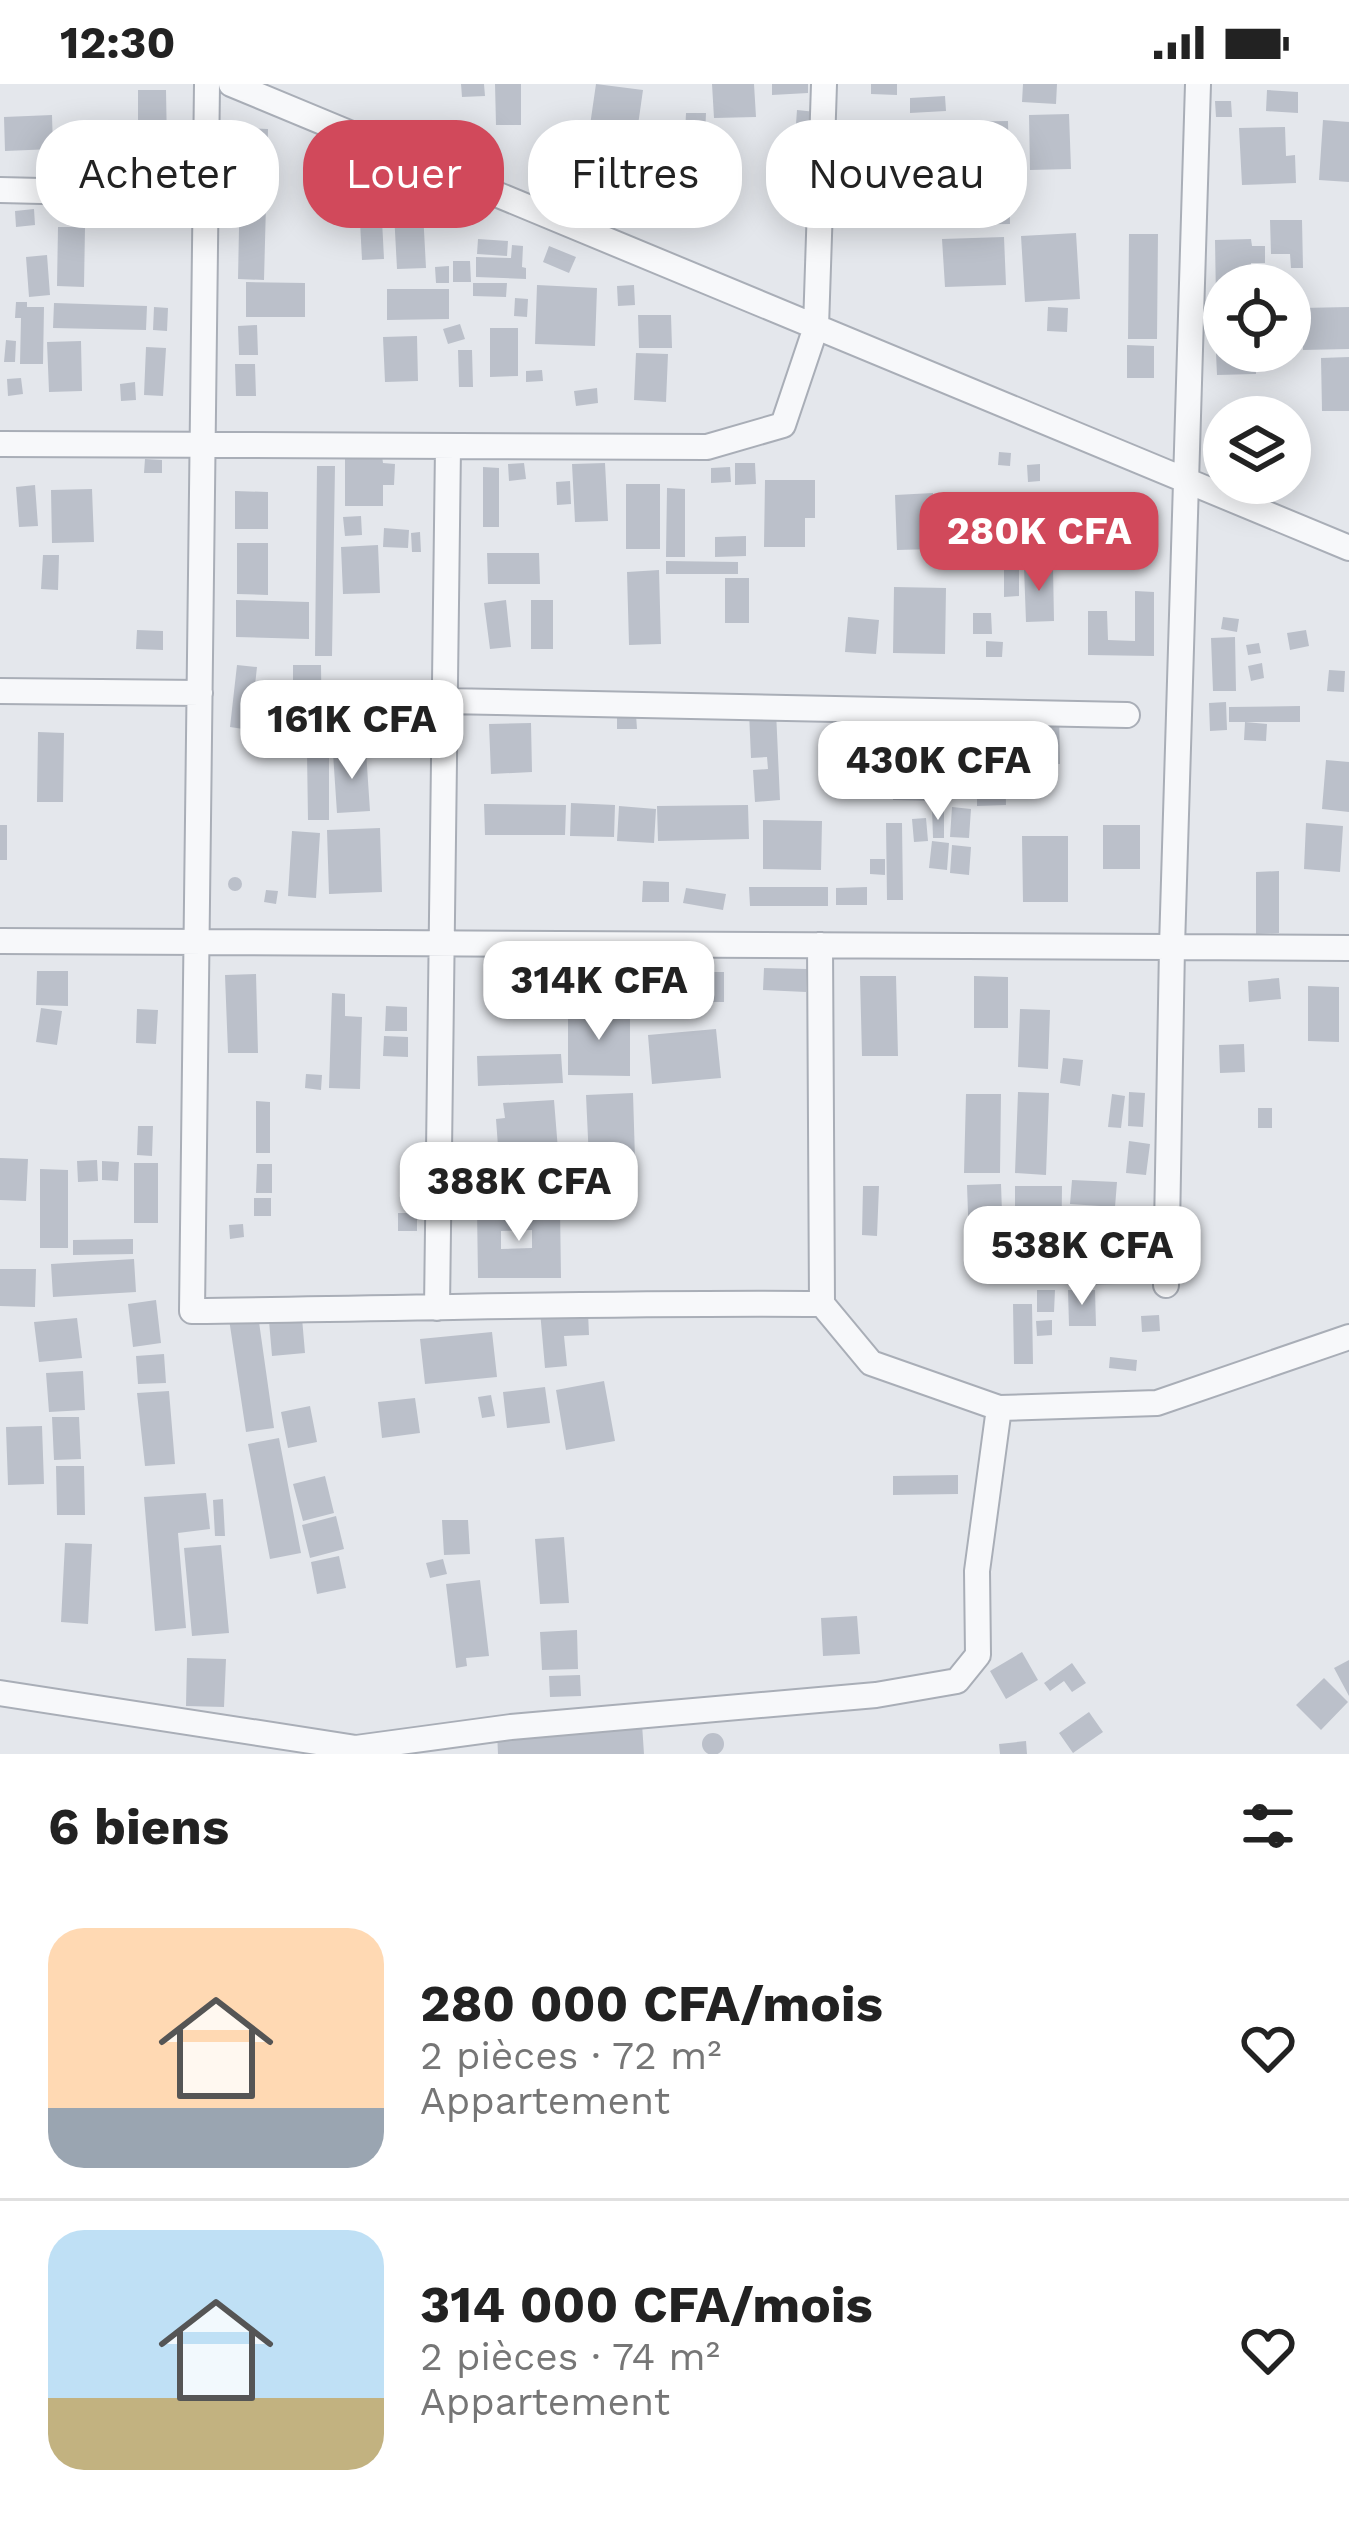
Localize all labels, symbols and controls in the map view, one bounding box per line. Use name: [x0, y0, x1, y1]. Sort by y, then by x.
text: 12:30: [60, 16, 175, 69]
chip: Acheter: [36, 120, 279, 228]
chip: Louer: [303, 120, 504, 228]
chip: Filtres: [528, 120, 742, 228]
chip: Nouveau: [766, 120, 1027, 228]
map controls: [1203, 264, 1311, 504]
button: locate: [1203, 264, 1311, 372]
button: layers: [1203, 396, 1311, 504]
pin: 280K CFA: [915, 492, 1163, 594]
text: 280K CFA: [946, 508, 1132, 553]
pin: 161K CFA: [228, 680, 476, 782]
text: 161K CFA: [267, 696, 437, 741]
pin: 430K CFA: [814, 721, 1062, 823]
text: 430K CFA: [845, 737, 1031, 782]
pin: 314K CFA: [475, 941, 723, 1043]
text: 314K CFA: [510, 957, 688, 1002]
pin: 388K CFA: [395, 1142, 643, 1244]
text: 388K CFA: [427, 1158, 611, 1203]
pin: 538K CFA: [958, 1206, 1206, 1308]
text: 538K CFA: [991, 1222, 1173, 1267]
icon: filters: [1235, 1793, 1301, 1859]
text: 6 biens: [48, 1797, 229, 1856]
text: 280 000 CFA/mois: [420, 1974, 883, 2033]
icon: home: [144, 1976, 288, 2120]
icon: heart: [1235, 2015, 1301, 2081]
text: 2 pièces · 72 m²: [420, 2033, 721, 2078]
text: Appartement: [420, 2078, 670, 2123]
text: 314 000 CFA/mois: [420, 2275, 873, 2334]
icon: home: [144, 2278, 288, 2422]
icon: heart: [1235, 2317, 1301, 2383]
text: 2 pièces · 74 m²: [420, 2334, 720, 2379]
text: Appartement: [420, 2379, 670, 2424]

